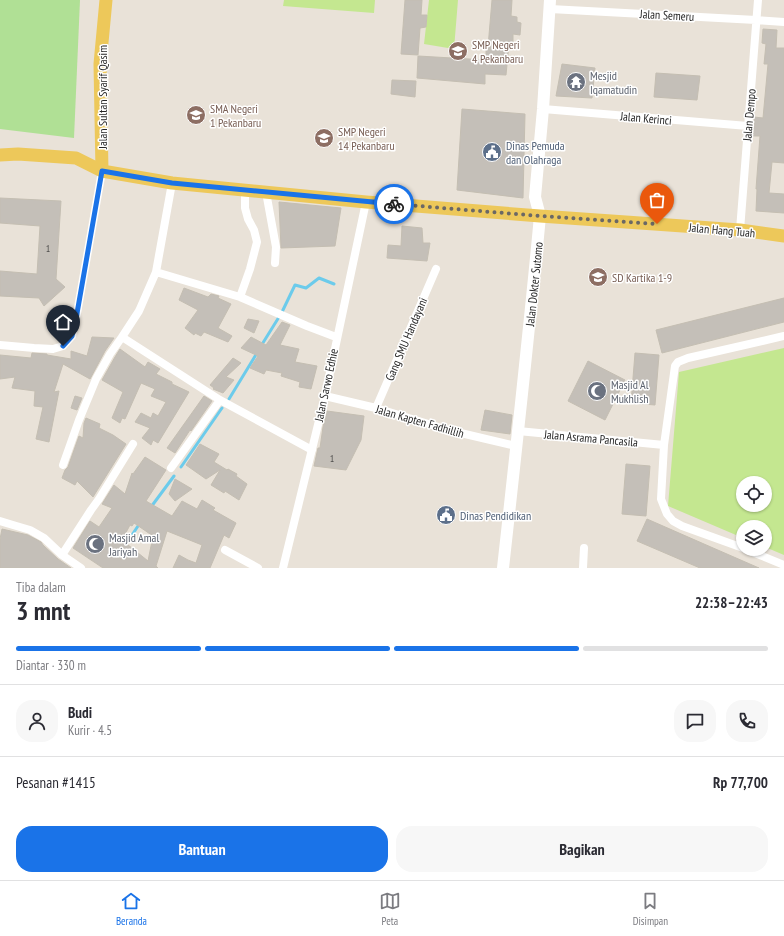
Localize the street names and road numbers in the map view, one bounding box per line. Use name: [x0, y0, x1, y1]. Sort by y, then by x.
street label: Jalan Semeru: [638, 6, 695, 24]
street label: Jalan Sultan Syarif Qasim: [95, 45, 110, 150]
street label: Jalan Dempo: [739, 88, 759, 143]
street label: Jalan Kerinci: [619, 108, 672, 128]
street label: Jalan Hang Tuah: [687, 220, 756, 240]
street label: Jalan Dokter Sutomo: [522, 241, 546, 328]
street label: Gang SMU Handayani: [382, 295, 430, 383]
street label: Jalan Sarwo Edhie: [311, 347, 341, 424]
street label: Jalan Kapten Fadhillih: [373, 401, 466, 441]
street label: Jalan Asrama Pancasila: [542, 426, 639, 450]

